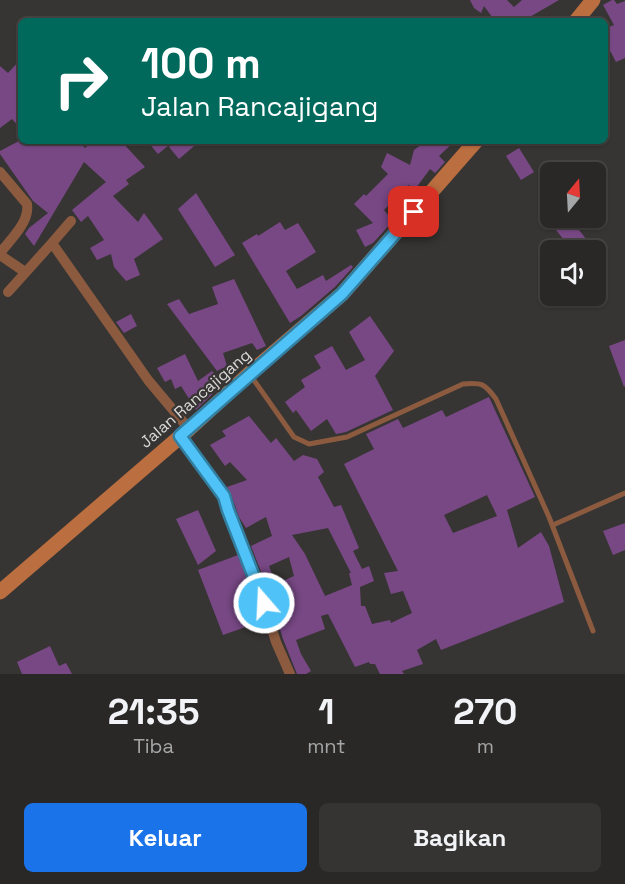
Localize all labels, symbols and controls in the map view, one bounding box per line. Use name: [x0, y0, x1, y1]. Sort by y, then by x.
text: 100 m: [141, 37, 261, 90]
icon: right: [42, 42, 120, 120]
text: Jalan Rancajigang: [141, 89, 378, 124]
north arrow: [540, 162, 606, 228]
map controls: [540, 162, 606, 306]
pin: [388, 186, 439, 237]
icon: arrive: [397, 195, 430, 228]
button: sound: [540, 240, 606, 306]
street label: Jalan Rancajigang: [135, 344, 255, 452]
position arrow: [232, 571, 296, 635]
text: 21:35: [108, 689, 200, 735]
text: 1: [318, 689, 334, 735]
text: 270: [453, 689, 517, 735]
text: Tiba: [133, 733, 174, 759]
text: mnt: [307, 733, 346, 759]
text: m: [477, 733, 494, 759]
button: Keluar: [24, 803, 307, 872]
button: Bagikan: [319, 803, 601, 872]

